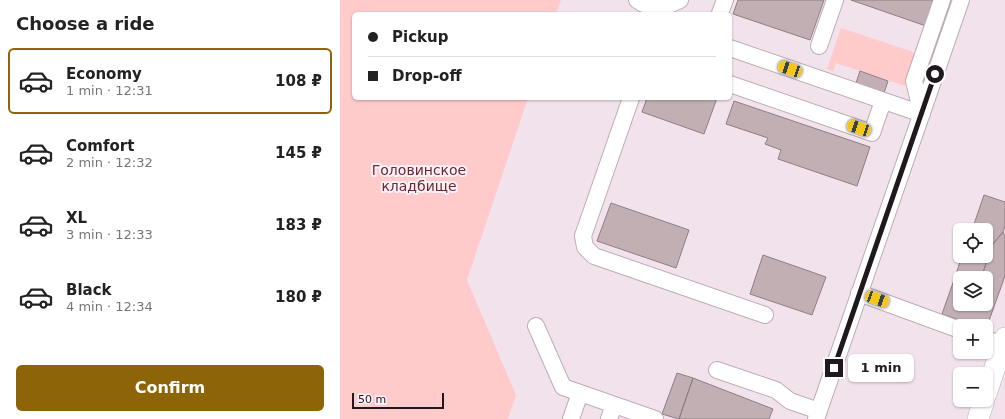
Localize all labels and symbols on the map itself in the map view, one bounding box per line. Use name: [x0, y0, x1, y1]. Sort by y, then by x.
car: [777, 59, 803, 79]
route start: [926, 65, 944, 83]
car: [846, 118, 872, 138]
park label: Головинское кладбище: [372, 162, 466, 194]
car: [864, 289, 890, 309]
callout: 1 min: [848, 354, 914, 382]
route end: [825, 359, 843, 377]
scale bar: [352, 391, 444, 410]

